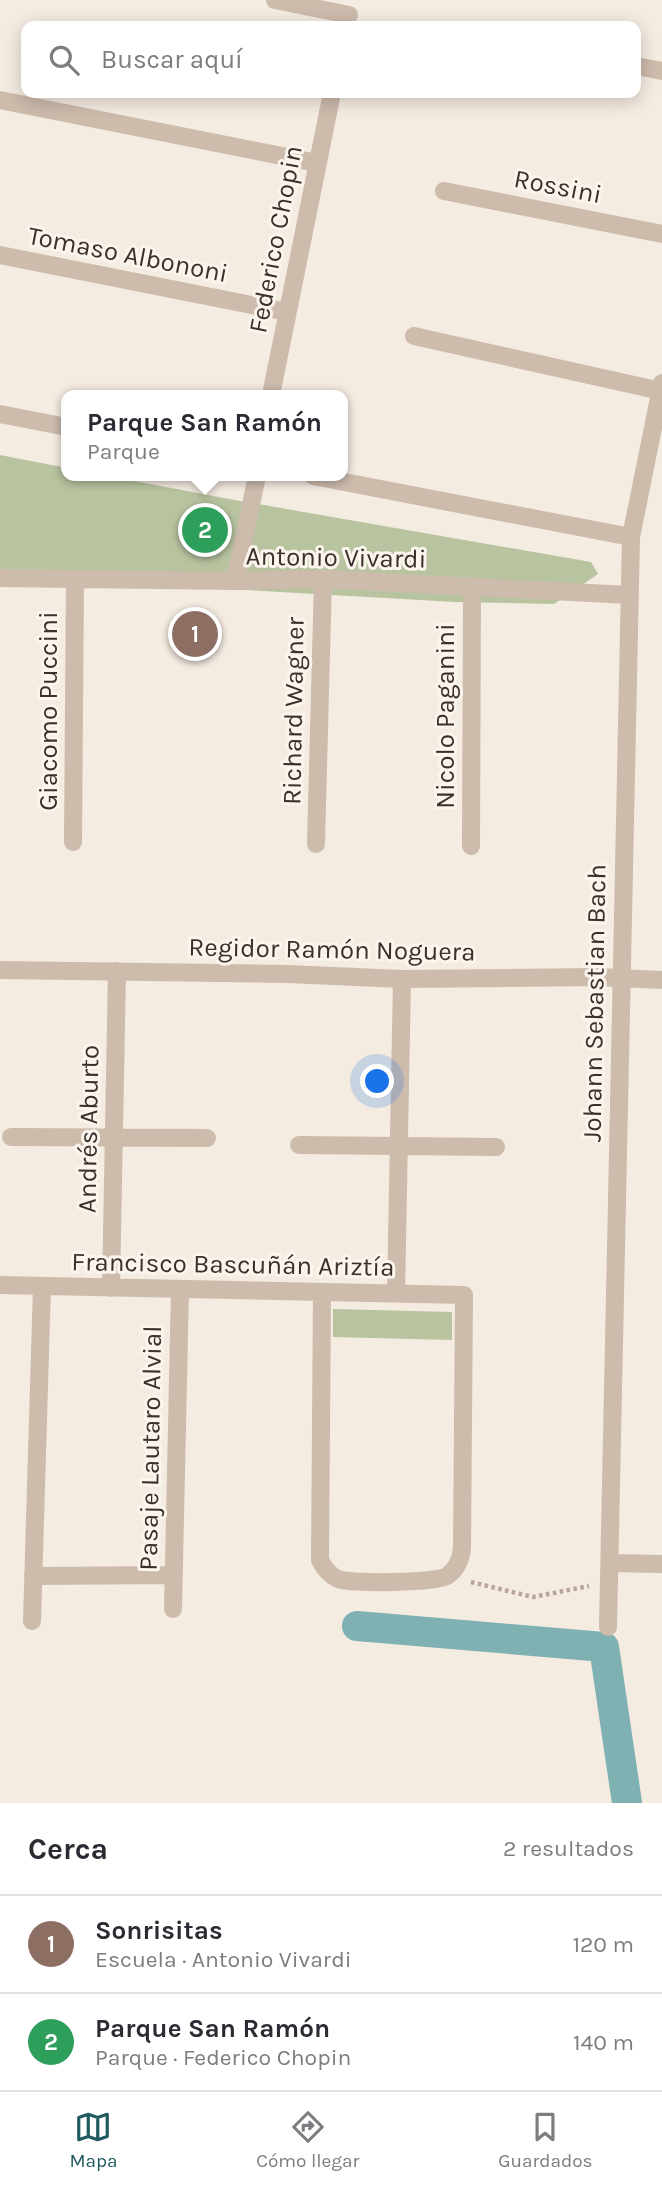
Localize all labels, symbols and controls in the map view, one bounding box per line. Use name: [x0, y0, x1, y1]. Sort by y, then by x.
search box: [21, 21, 641, 98]
icon: search: [45, 41, 83, 79]
text: Buscar aquí: [101, 44, 243, 75]
street label: Federico Chopin: [242, 143, 309, 336]
street label: Rossini: [511, 163, 604, 210]
street label: Tomaso Albononi: [25, 220, 231, 289]
popup: [61, 390, 348, 481]
text: Parque San Ramón: [87, 407, 322, 438]
text: Parque: [87, 438, 160, 465]
pin: 2: [182, 504, 228, 556]
street label: Antonio Vivardi: [245, 540, 427, 575]
pin: 1: [172, 608, 218, 660]
street label: Giacomo Puccini: [33, 611, 64, 811]
street label: Richard Wagner: [276, 616, 311, 805]
street label: Nicolo Paganini: [430, 623, 461, 809]
street label: Johann Sebastian Bach: [577, 864, 612, 1142]
street label: Regidor Ramón Noguera: [188, 931, 476, 968]
street label: Andrés Aburto: [72, 1045, 105, 1213]
your location: [360, 1064, 394, 1098]
street label: Francisco Bascuñán Ariztía: [71, 1246, 395, 1283]
street label: Pasaje Lautaro Alvial: [133, 1325, 168, 1571]
text: Cerca: [28, 1831, 108, 1867]
text: 2 resultados: [503, 1835, 634, 1862]
text: Sonrisitas: [95, 1915, 223, 1946]
text: 1: [47, 1931, 55, 1958]
text: 120 m: [572, 1931, 634, 1958]
text: Escuela · Antonio Vivardi: [95, 1946, 352, 1973]
text: Parque San Ramón: [95, 2013, 330, 2044]
text: 2: [44, 2029, 58, 2056]
text: 140 m: [573, 2029, 634, 2056]
text: Parque · Federico Chopin: [95, 2044, 351, 2071]
tab: Mapa: [69, 2108, 118, 2172]
tab: Cómo llegar: [256, 2108, 359, 2172]
tab: Guardados: [498, 2108, 593, 2172]

